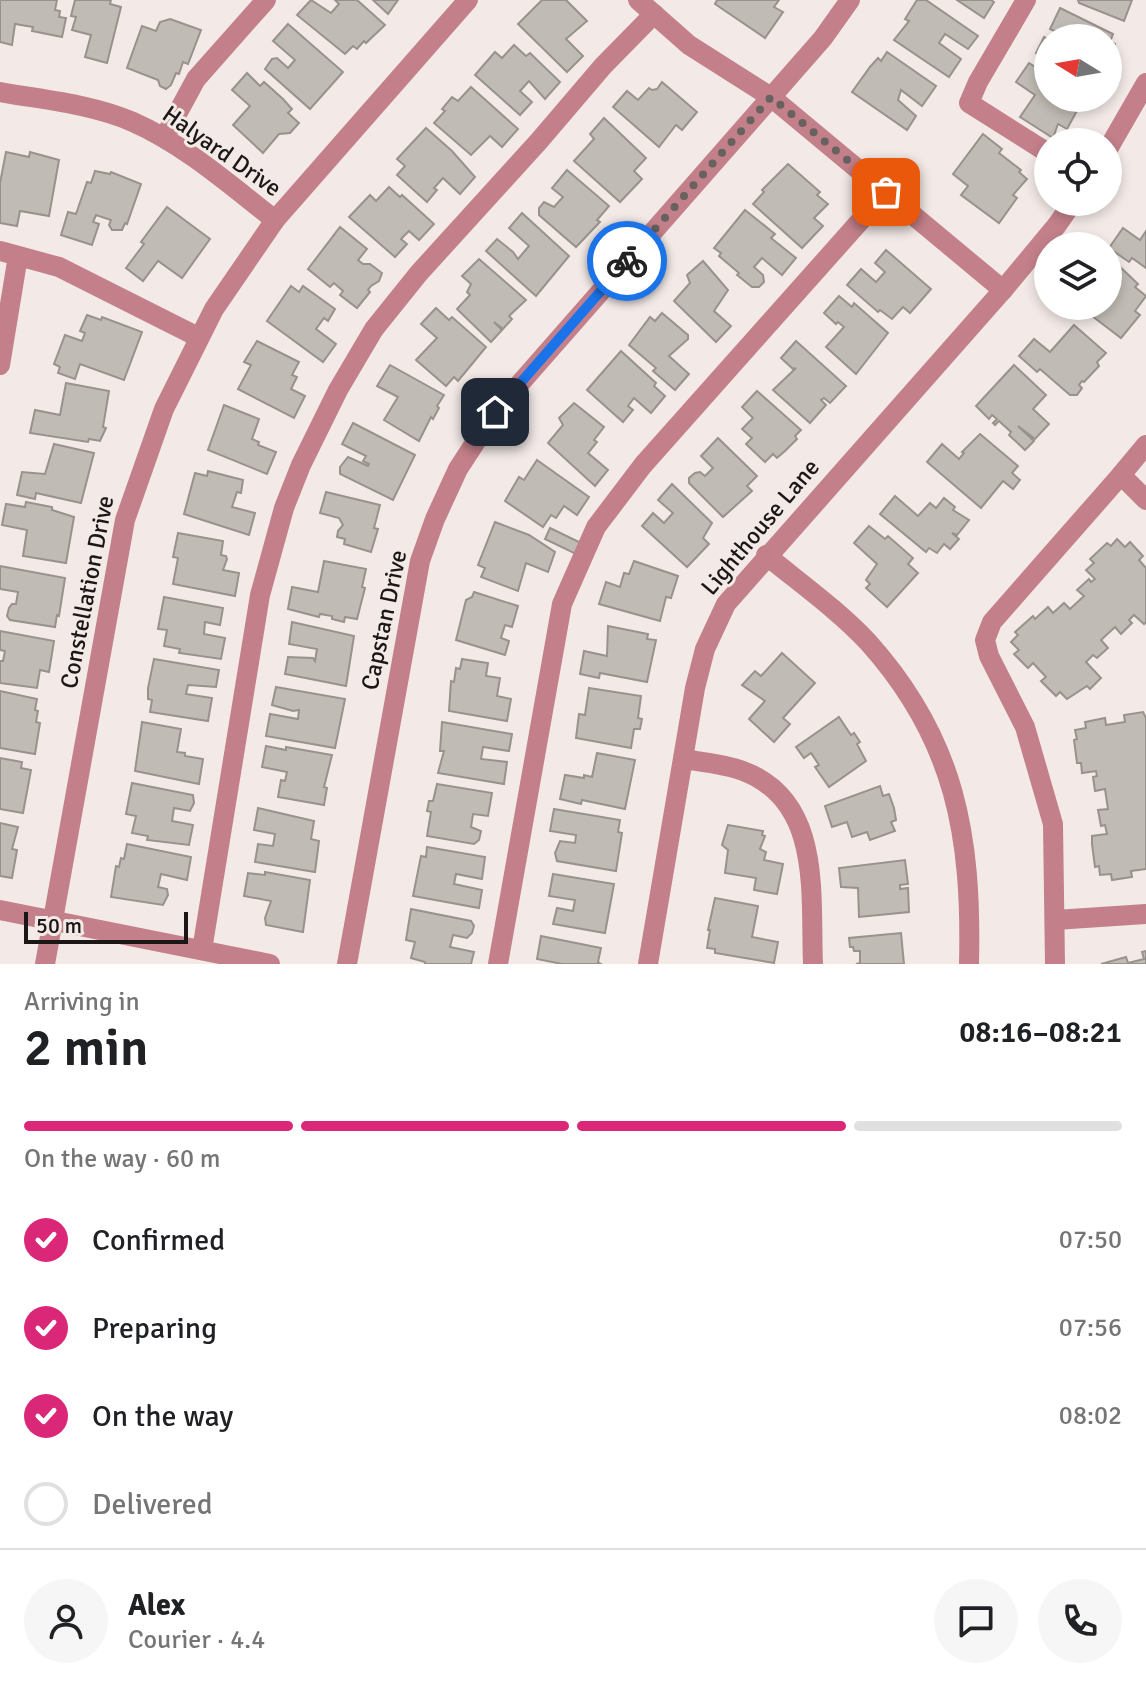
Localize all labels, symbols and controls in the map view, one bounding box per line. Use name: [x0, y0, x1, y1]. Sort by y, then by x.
north arrow: [1034, 24, 1122, 112]
map controls: [1034, 24, 1122, 320]
street label: Halyard Drive: [157, 99, 287, 203]
button: locate: [1034, 128, 1122, 216]
pin: [852, 158, 920, 226]
icon: bag: [864, 170, 908, 214]
courier: [587, 221, 667, 301]
button: layers: [1034, 232, 1122, 320]
icon: bike: [605, 239, 649, 283]
pin: [461, 378, 529, 446]
icon: home: [473, 390, 517, 434]
street label: Lighthouse Lane: [694, 453, 826, 601]
street label: Constellation Drive: [54, 493, 120, 691]
street label: Capstan Drive: [355, 547, 413, 693]
scale bar: [24, 908, 188, 944]
text: 50 m: [36, 912, 82, 939]
text: Arriving in: [24, 986, 140, 1018]
text: 08:16–08:21: [959, 1014, 1122, 1051]
text: 2 min: [24, 1016, 149, 1080]
text: On the way · 60 m: [24, 1143, 220, 1175]
icon: check: [24, 1218, 68, 1262]
text: Confirmed: [92, 1222, 225, 1259]
text: 07:50: [1059, 1224, 1122, 1256]
icon: check: [24, 1306, 68, 1350]
text: Preparing: [92, 1310, 217, 1347]
text: 07:56: [1059, 1312, 1122, 1344]
icon: check: [24, 1394, 68, 1438]
text: On the way: [92, 1398, 233, 1435]
text: 08:02: [1059, 1400, 1122, 1432]
text: Delivered: [92, 1486, 213, 1523]
button: person: [24, 1579, 108, 1663]
button: chat: [934, 1579, 1018, 1663]
button: phone: [1038, 1579, 1122, 1663]
text: Alex: [128, 1587, 185, 1624]
text: Courier · 4.4: [128, 1624, 265, 1656]

